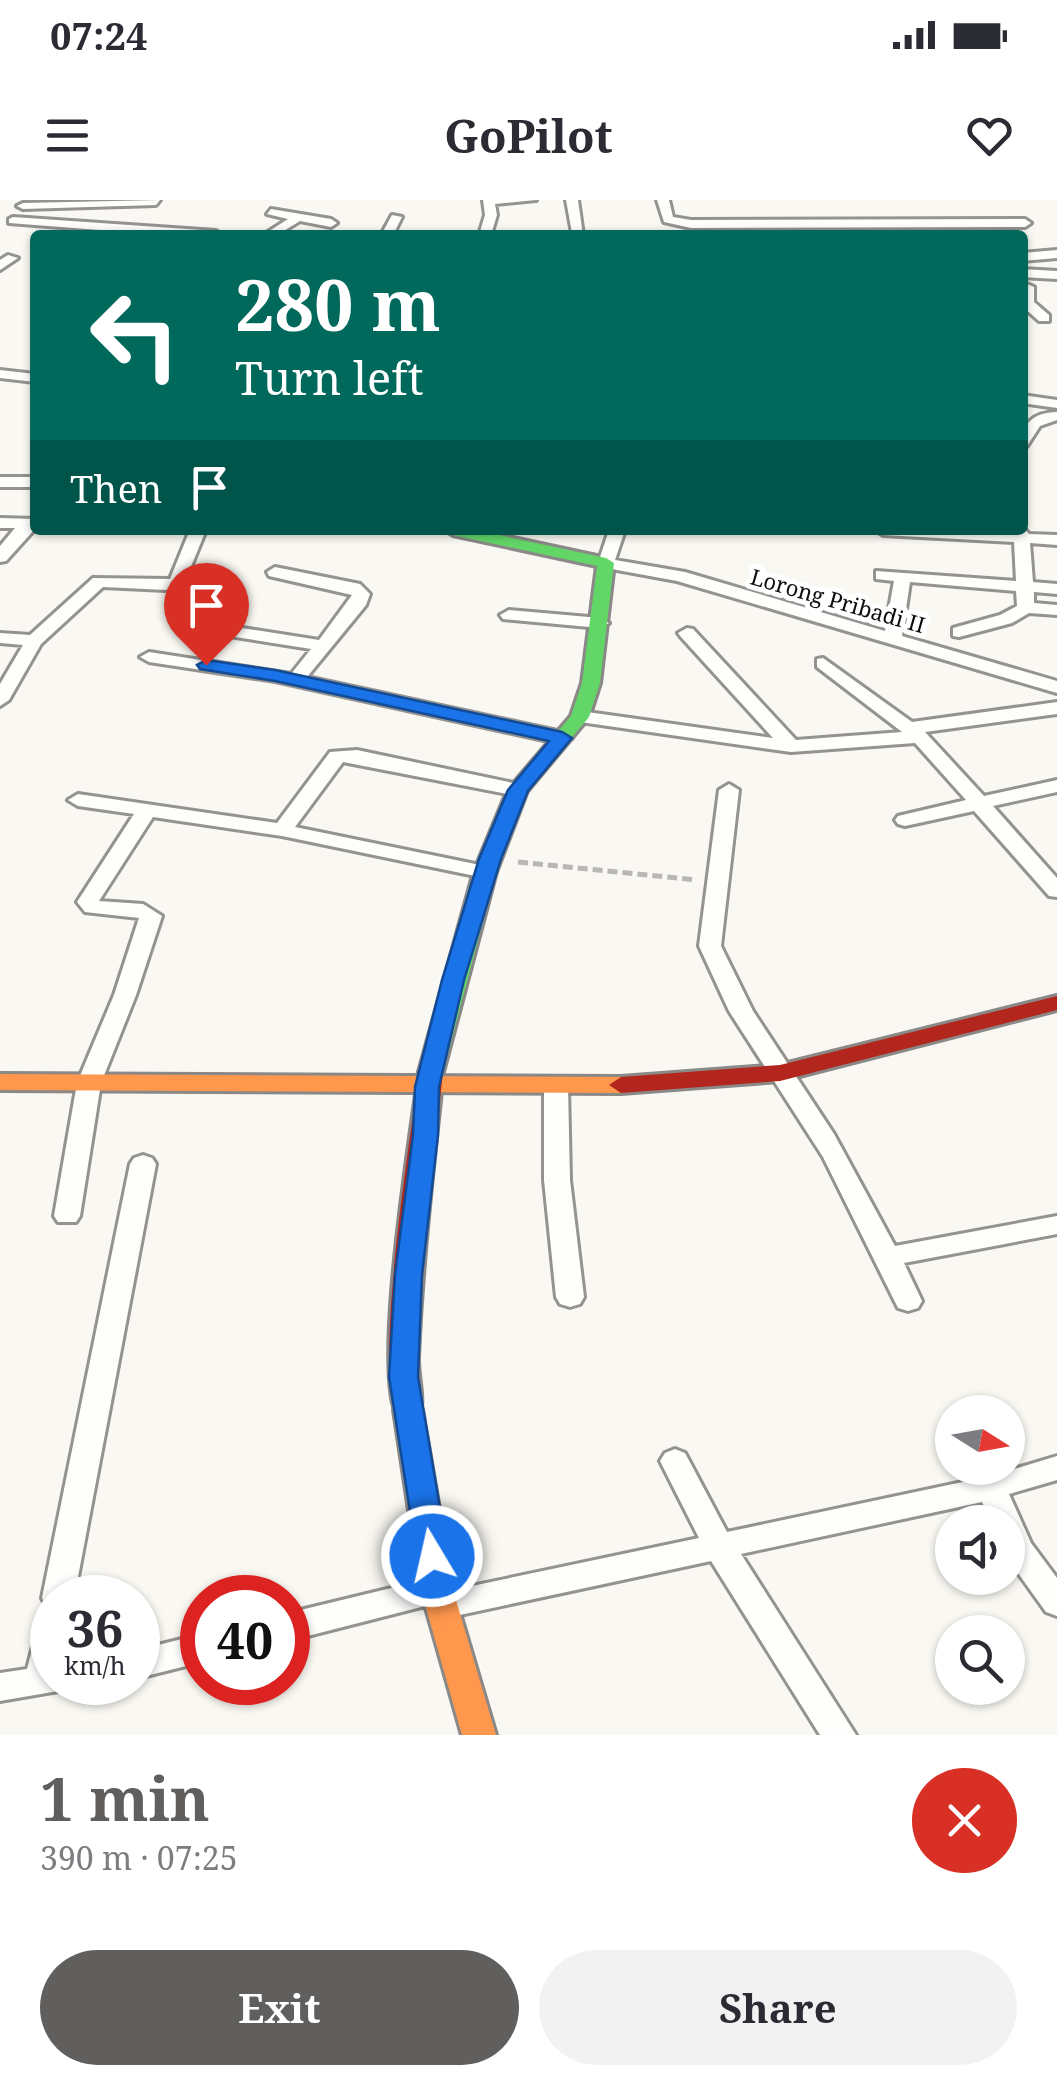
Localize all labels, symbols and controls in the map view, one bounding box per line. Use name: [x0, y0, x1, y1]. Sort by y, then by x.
text: 07:24: [50, 9, 147, 61]
text: GoPilot: [444, 105, 613, 166]
icon: menu: [40, 108, 95, 163]
icon: heart: [962, 108, 1017, 163]
text: 280 m: [235, 256, 441, 352]
icon: left: [70, 270, 200, 400]
text: Turn left: [235, 347, 424, 408]
icon: arrive: [182, 460, 237, 515]
text: Then: [70, 462, 162, 514]
street label: Lorong Pribadi II: [747, 561, 929, 639]
pin: [164, 563, 249, 666]
icon: arrive: [179, 578, 234, 633]
north arrow: [935, 1395, 1025, 1485]
map controls: [935, 1395, 1025, 1705]
position arrow: [380, 1504, 484, 1608]
button: sound: [935, 1505, 1025, 1595]
speed limit sign: 40: [180, 1575, 310, 1705]
text: 36: [67, 1594, 123, 1662]
button: search: [935, 1615, 1025, 1705]
text: km/h: [64, 1648, 126, 1682]
text: 1 min: [40, 1757, 210, 1839]
button: close: [912, 1768, 1017, 1873]
text: 390 m · 07:25: [40, 1836, 238, 1879]
button: Exit: [40, 1950, 519, 2065]
button: Share: [539, 1950, 1017, 2065]

